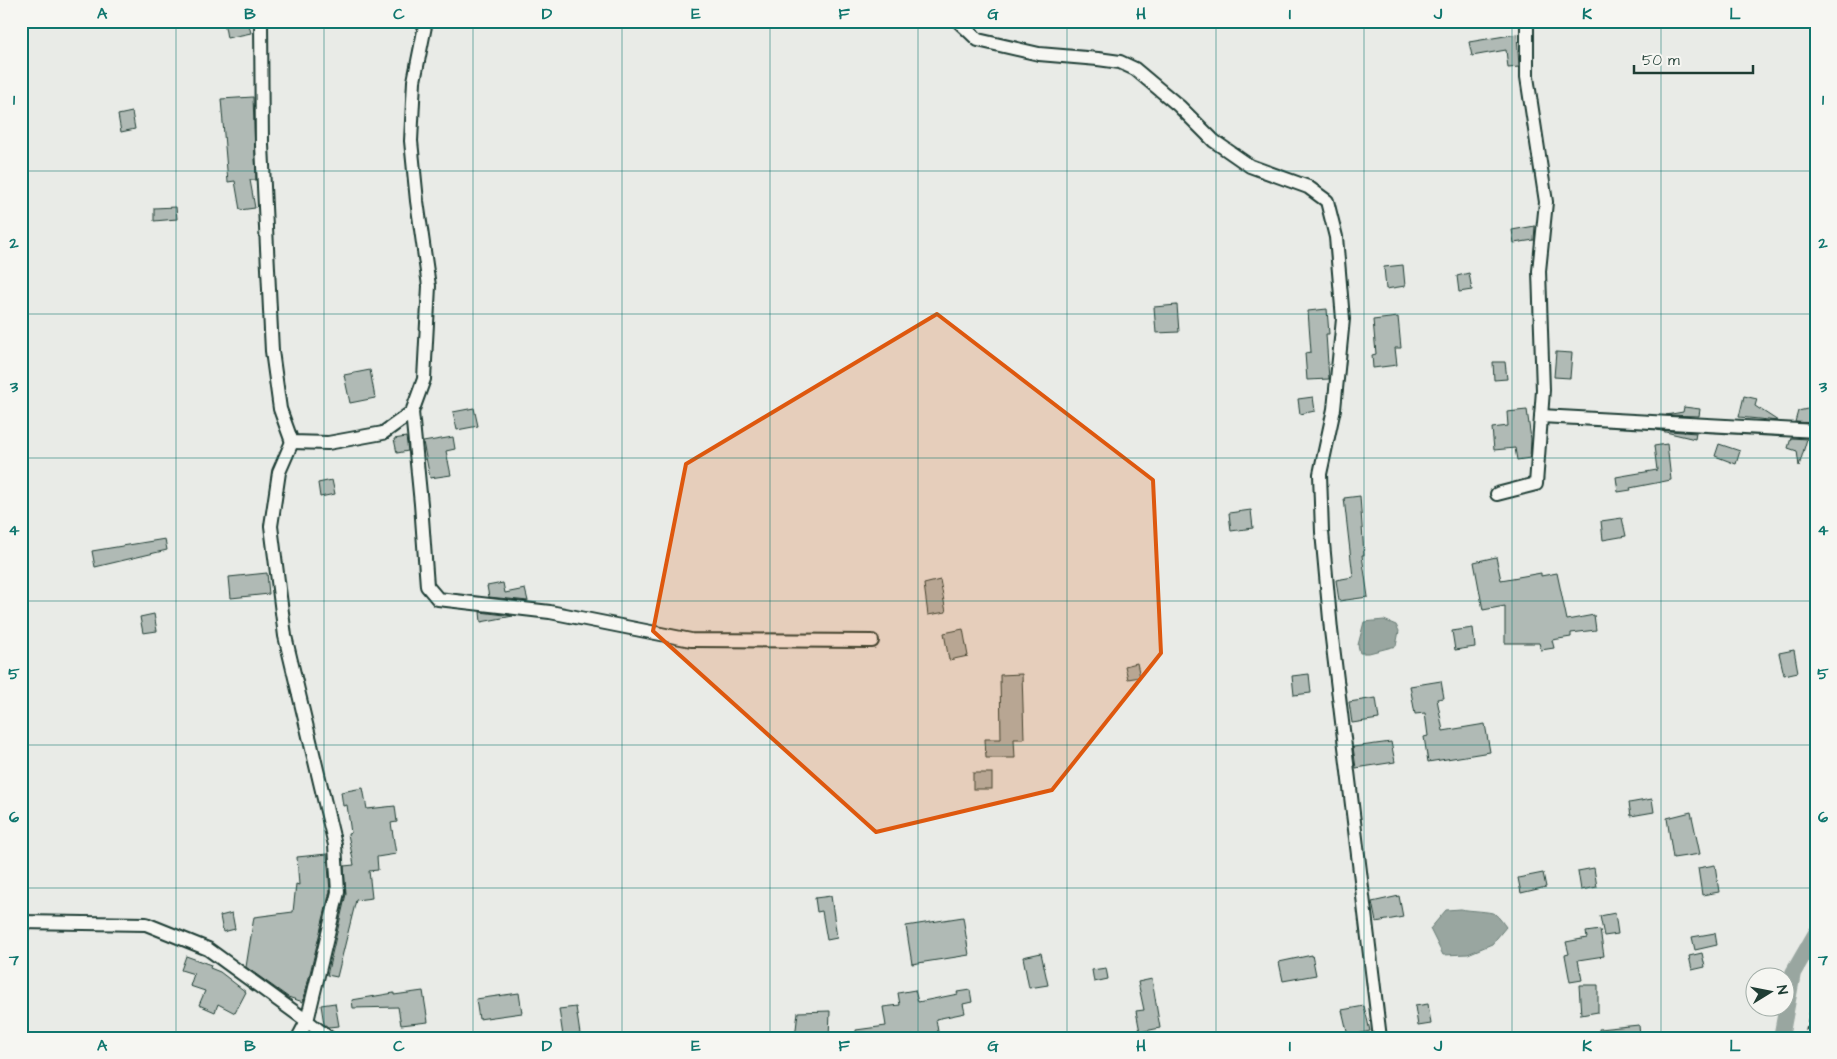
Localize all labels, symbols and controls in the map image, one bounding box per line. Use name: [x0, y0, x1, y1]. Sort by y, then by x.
text: A: [97, 3, 108, 25]
text: B: [244, 3, 256, 25]
text: C: [393, 3, 405, 25]
text: D: [542, 3, 553, 25]
text: E: [691, 3, 701, 25]
text: F: [838, 3, 850, 25]
text: G: [987, 3, 999, 25]
text: H: [1136, 3, 1146, 25]
text: I: [1289, 3, 1291, 25]
text: J: [1433, 3, 1443, 25]
text: K: [1582, 3, 1592, 25]
text: L: [1729, 3, 1741, 25]
scale bar: [1634, 42, 1753, 74]
text: 50 m: [1642, 50, 1680, 71]
text: 1: [13, 89, 16, 111]
text: 1: [1822, 89, 1825, 111]
text: 2: [8, 232, 19, 254]
text: 2: [1817, 232, 1828, 254]
text: 3: [9, 376, 19, 398]
text: 3: [1818, 376, 1828, 398]
text: 4: [9, 519, 20, 541]
text: 4: [1818, 519, 1829, 541]
text: 5: [8, 663, 20, 685]
text: 5: [1817, 663, 1829, 685]
text: 6: [9, 806, 19, 828]
text: 6: [1818, 806, 1828, 828]
text: 7: [8, 949, 19, 971]
text: 7: [1817, 949, 1828, 971]
north arrow: [1744, 966, 1794, 1016]
text: N: [1771, 984, 1792, 996]
text: A: [97, 1035, 108, 1057]
text: B: [244, 1035, 256, 1057]
text: C: [393, 1035, 405, 1057]
text: D: [542, 1035, 553, 1057]
text: E: [691, 1035, 701, 1057]
text: F: [838, 1035, 850, 1057]
text: G: [987, 1035, 999, 1057]
text: H: [1136, 1035, 1146, 1057]
text: I: [1289, 1035, 1291, 1057]
text: J: [1433, 1035, 1443, 1057]
text: K: [1582, 1035, 1592, 1057]
text: L: [1729, 1035, 1741, 1057]

